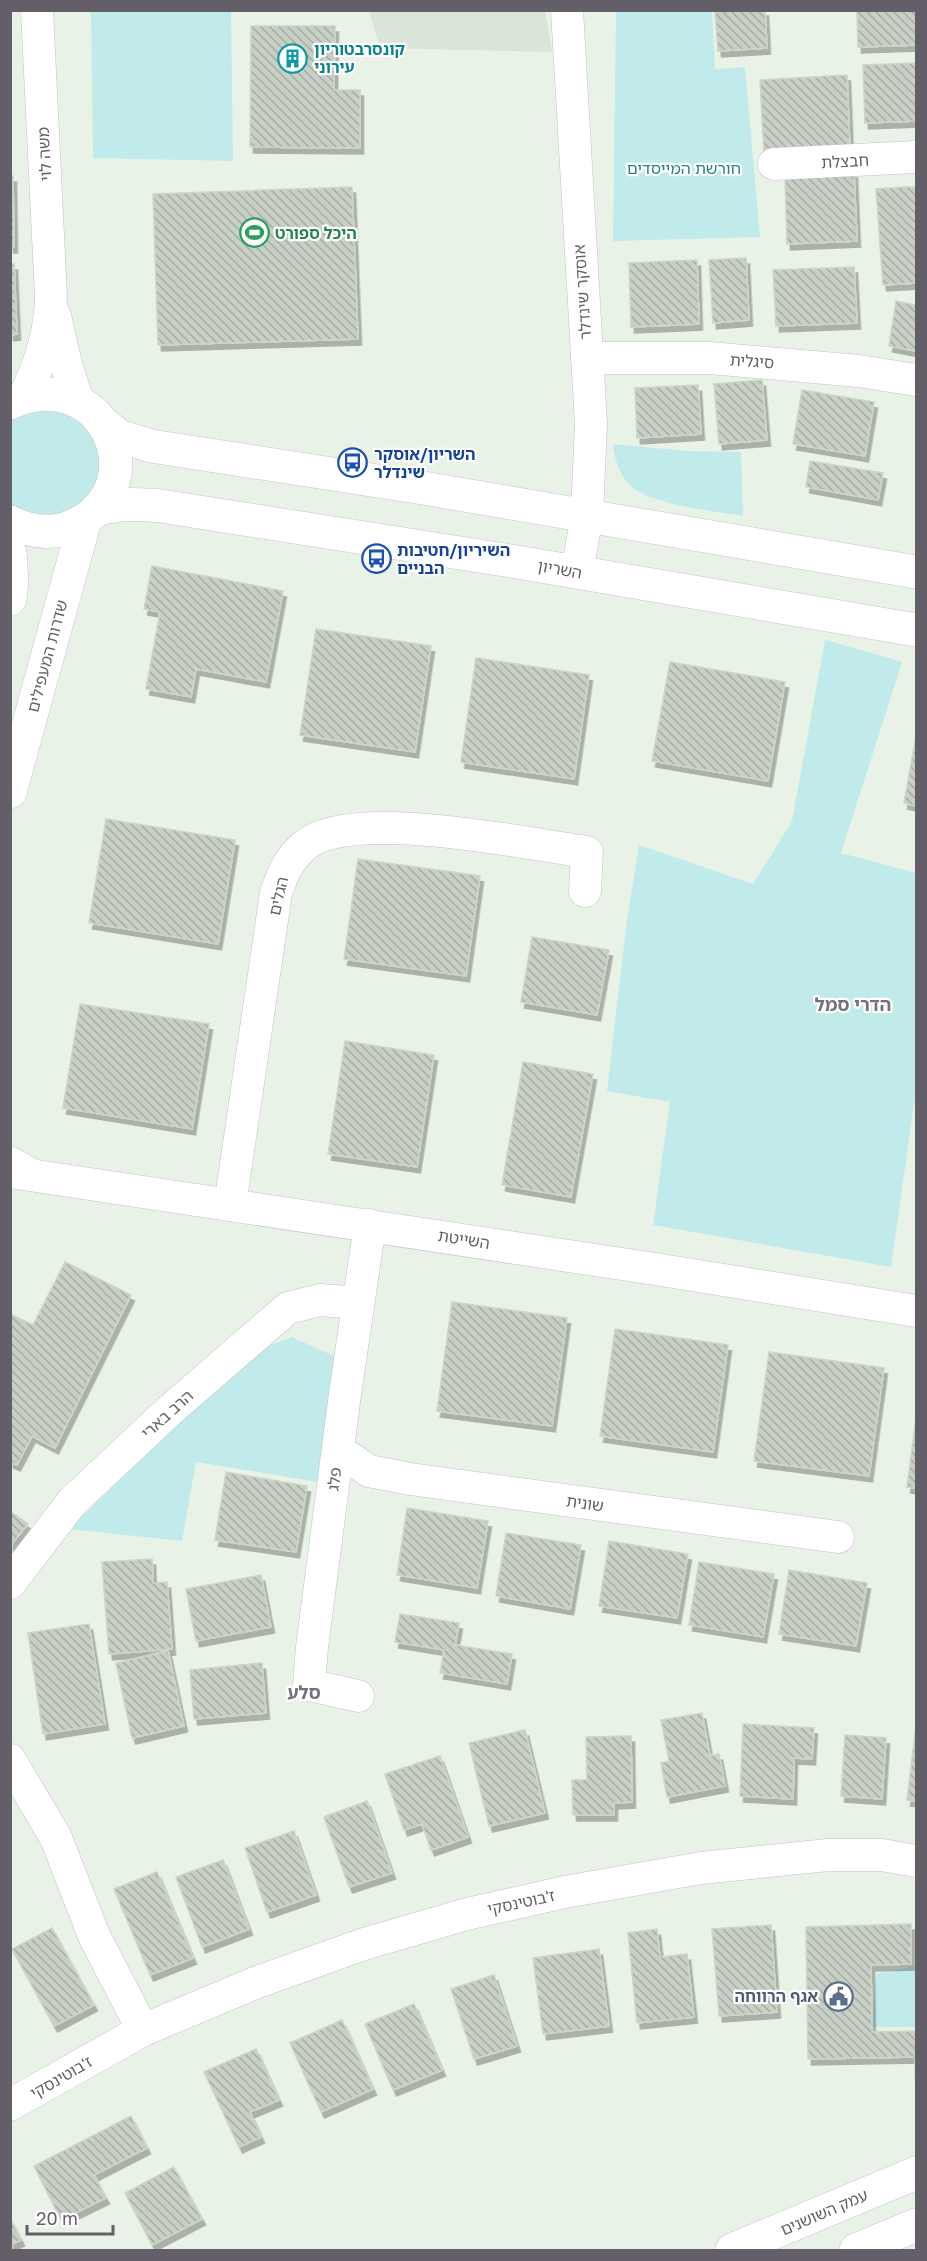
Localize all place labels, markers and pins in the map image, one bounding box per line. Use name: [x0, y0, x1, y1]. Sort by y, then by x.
place label: קונסרבטוריון עירוני: [314, 39, 406, 77]
building icon: קונסרבטוריון עירוני: [277, 42, 309, 74]
sports icon: היכל ספורט: [238, 217, 270, 249]
place label: היכל ספורט: [275, 223, 357, 243]
place label: השריון/אוסקר שינדלר: [374, 444, 476, 482]
bus stop icon: השריון/אוסקר שינדלר: [337, 447, 369, 479]
place label: השיריון/חטיבות הבניים: [397, 540, 510, 578]
bus stop icon: השיריון/חטיבות הבניים: [360, 543, 392, 575]
public building icon: אגף הרווחה: [823, 1980, 855, 2012]
place label: אגף הרווחה: [735, 1986, 818, 2006]

